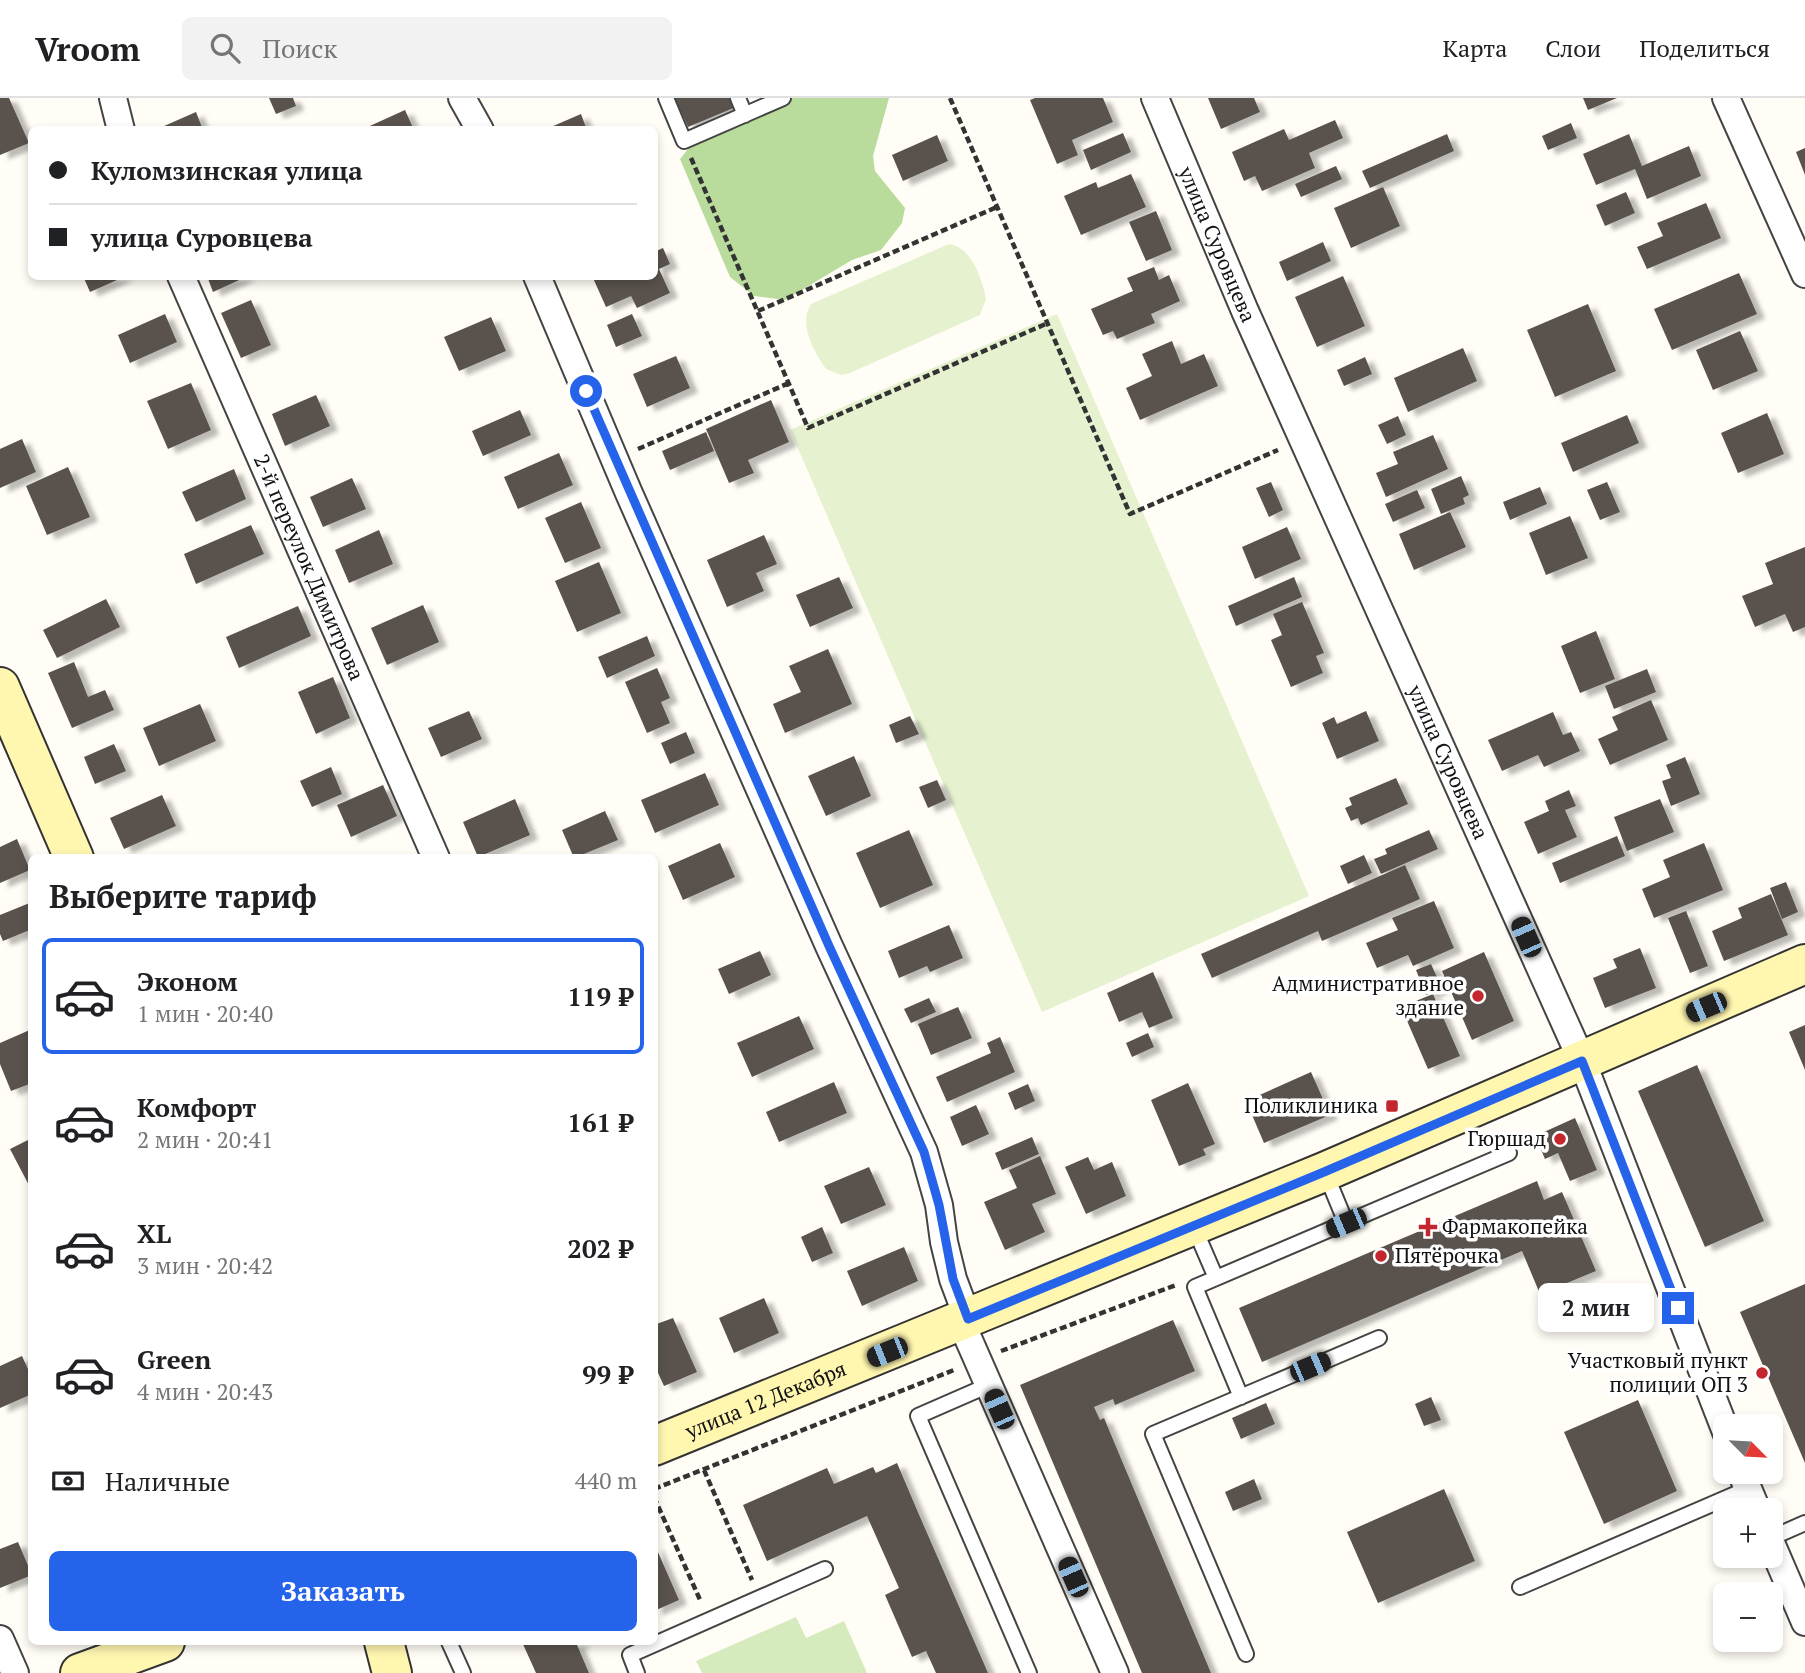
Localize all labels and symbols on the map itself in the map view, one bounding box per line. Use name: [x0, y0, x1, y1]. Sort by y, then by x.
street label: улица Суровцева: [1172, 161, 1263, 327]
route start: [570, 375, 602, 407]
street label: 2-й переулок Димитрова: [248, 449, 372, 685]
street label: улица Суровцева: [1401, 679, 1496, 844]
car: [1508, 914, 1545, 960]
place label: Административное здание: [1272, 969, 1464, 1021]
marker: Административное здание: [1470, 988, 1486, 1004]
car: [1683, 989, 1730, 1025]
place label: Поликлиника: [1244, 1091, 1378, 1119]
marker: Поликлиника: [1384, 1098, 1400, 1114]
place label: Гюршад: [1467, 1124, 1546, 1152]
marker: Гюршад: [1552, 1131, 1568, 1147]
car: [1323, 1205, 1370, 1241]
place label: Фармакопейка: [1442, 1212, 1588, 1240]
marker: Фармакопейка: [1420, 1219, 1436, 1235]
place label: Пятёрочка: [1395, 1241, 1499, 1269]
marker: Пятёрочка: [1373, 1248, 1389, 1264]
callout: 2 мин: [1538, 1284, 1654, 1332]
route end: [1662, 1292, 1694, 1324]
car: [864, 1334, 911, 1370]
place label: Участковый пункт полиции ОП 3: [1568, 1346, 1748, 1398]
car: [1287, 1349, 1334, 1385]
street label: улица 12 Декабря: [680, 1354, 850, 1445]
marker: Участковый пункт полиции ОП 3: [1754, 1365, 1770, 1381]
car: [981, 1386, 1018, 1432]
north arrow: [1713, 1414, 1783, 1484]
car: [1055, 1554, 1092, 1600]

